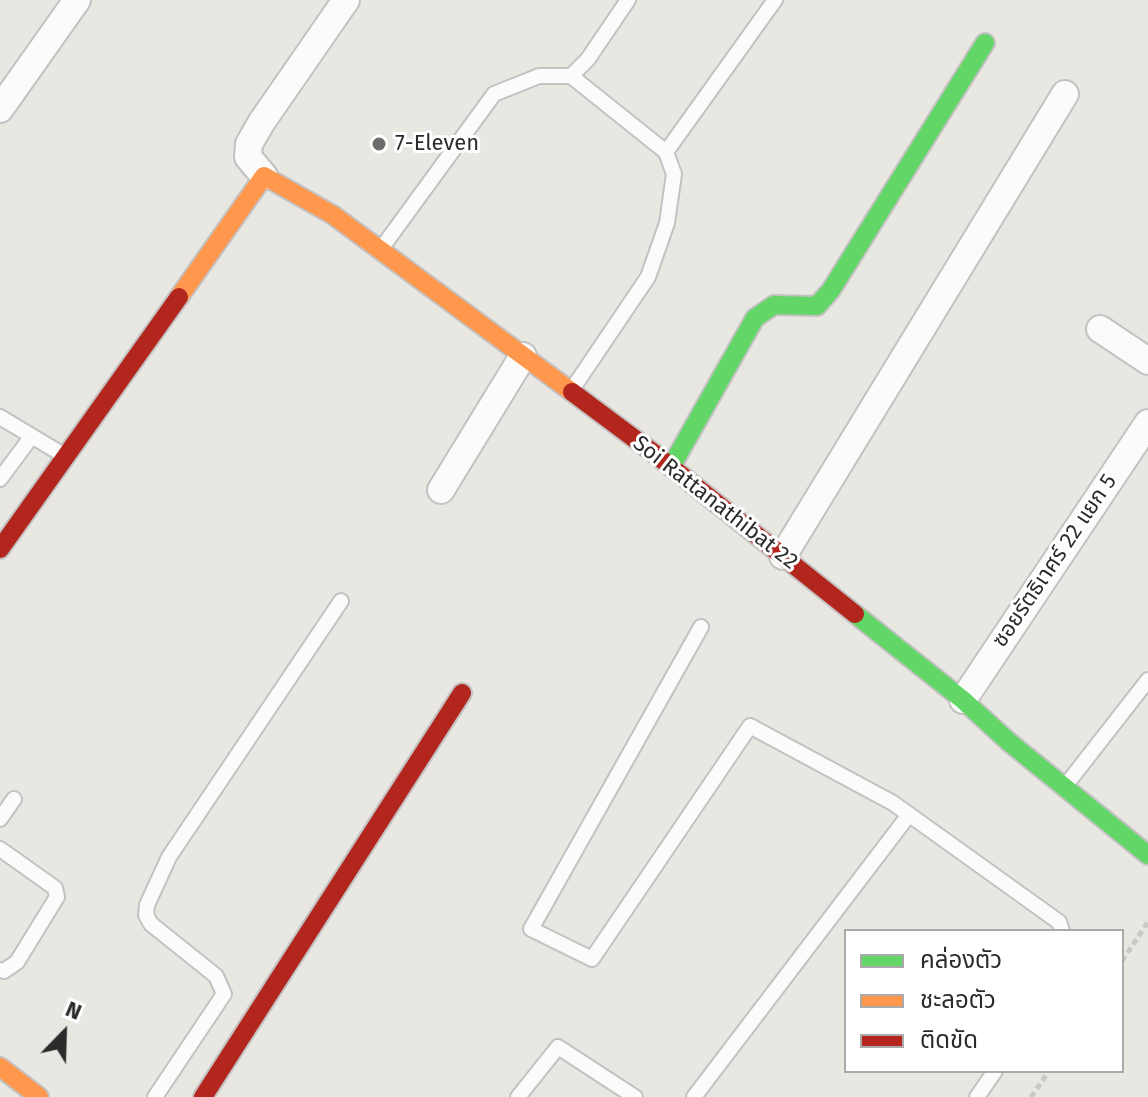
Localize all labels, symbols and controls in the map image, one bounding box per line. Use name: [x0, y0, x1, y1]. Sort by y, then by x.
place label: 7-Eleven: [395, 131, 479, 157]
marker: 7-Eleven: [370, 135, 388, 153]
street label: Soi Rattanathibat 22: [627, 430, 803, 576]
street label: ซอยรัตธิเาศร์ 22 แยก 5: [987, 469, 1123, 653]
legend: [844, 929, 1124, 1073]
text: คล่องตัว: [920, 946, 1002, 974]
text: ชะลอตัว: [920, 986, 996, 1014]
north arrow: [24, 993, 104, 1073]
text: N: [62, 995, 86, 1026]
text: ติดขัด: [920, 1026, 978, 1054]

